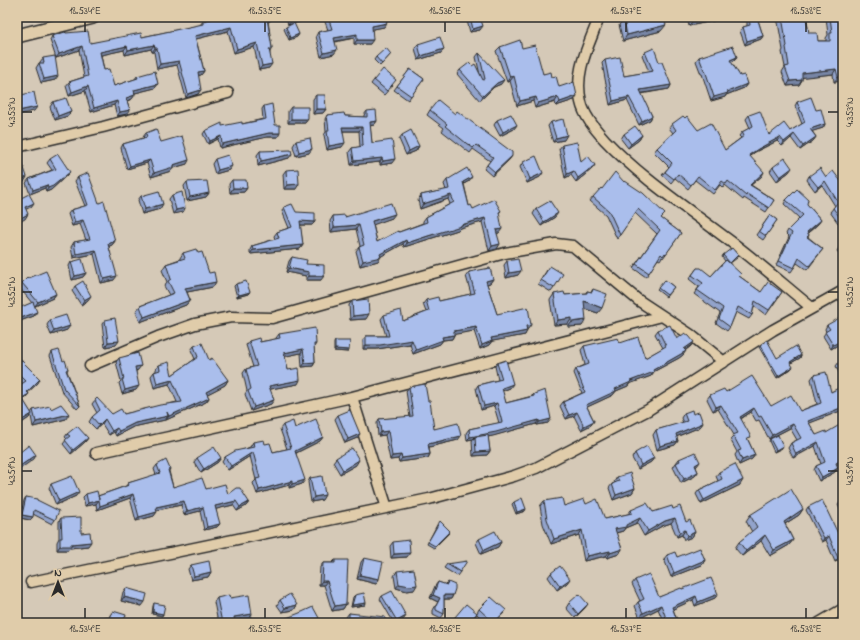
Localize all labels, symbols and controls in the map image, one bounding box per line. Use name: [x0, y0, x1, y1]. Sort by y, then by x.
text: 18.534°E: [69, 4, 101, 19]
text: 18.535°E: [248, 4, 282, 19]
text: 18.536°E: [429, 4, 461, 19]
text: 18.537°E: [610, 4, 642, 19]
text: 18.538°E: [790, 4, 822, 19]
text: 4.353°N: [5, 97, 20, 127]
text: 4.353°N: [843, 97, 858, 127]
text: 4.352°N: [5, 277, 20, 307]
text: 4.352°N: [843, 277, 858, 307]
text: 4.351°N: [5, 456, 20, 485]
text: 4.351°N: [843, 456, 858, 485]
north arrow: [38, 562, 78, 602]
text: N: [54, 565, 62, 581]
text: 18.534°E: [69, 622, 101, 637]
text: 18.535°E: [248, 622, 282, 637]
text: 18.536°E: [429, 622, 461, 637]
text: 18.537°E: [610, 622, 642, 637]
text: 18.538°E: [790, 622, 822, 637]

